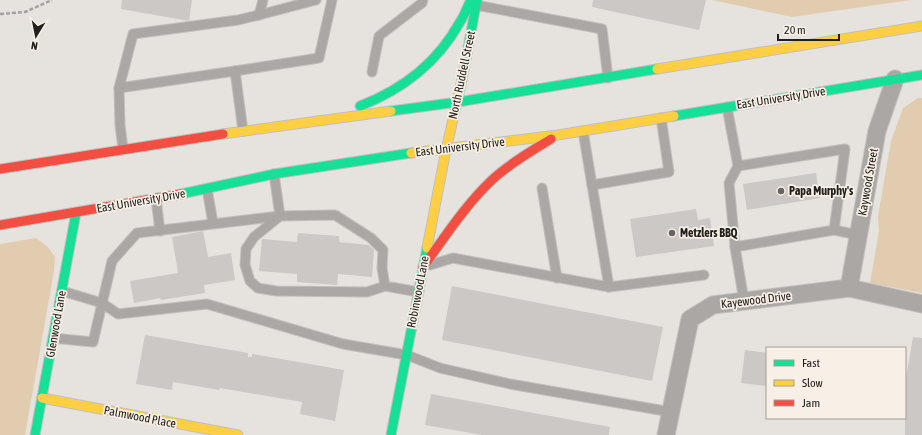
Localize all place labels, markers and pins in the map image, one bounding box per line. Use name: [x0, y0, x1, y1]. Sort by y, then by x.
place label: Papa Murphy's: [789, 184, 854, 198]
marker: Papa Murphy's: [776, 186, 786, 196]
place label: Metzlers BBQ: [680, 226, 738, 240]
marker: Metzlers BBQ: [667, 228, 677, 238]

